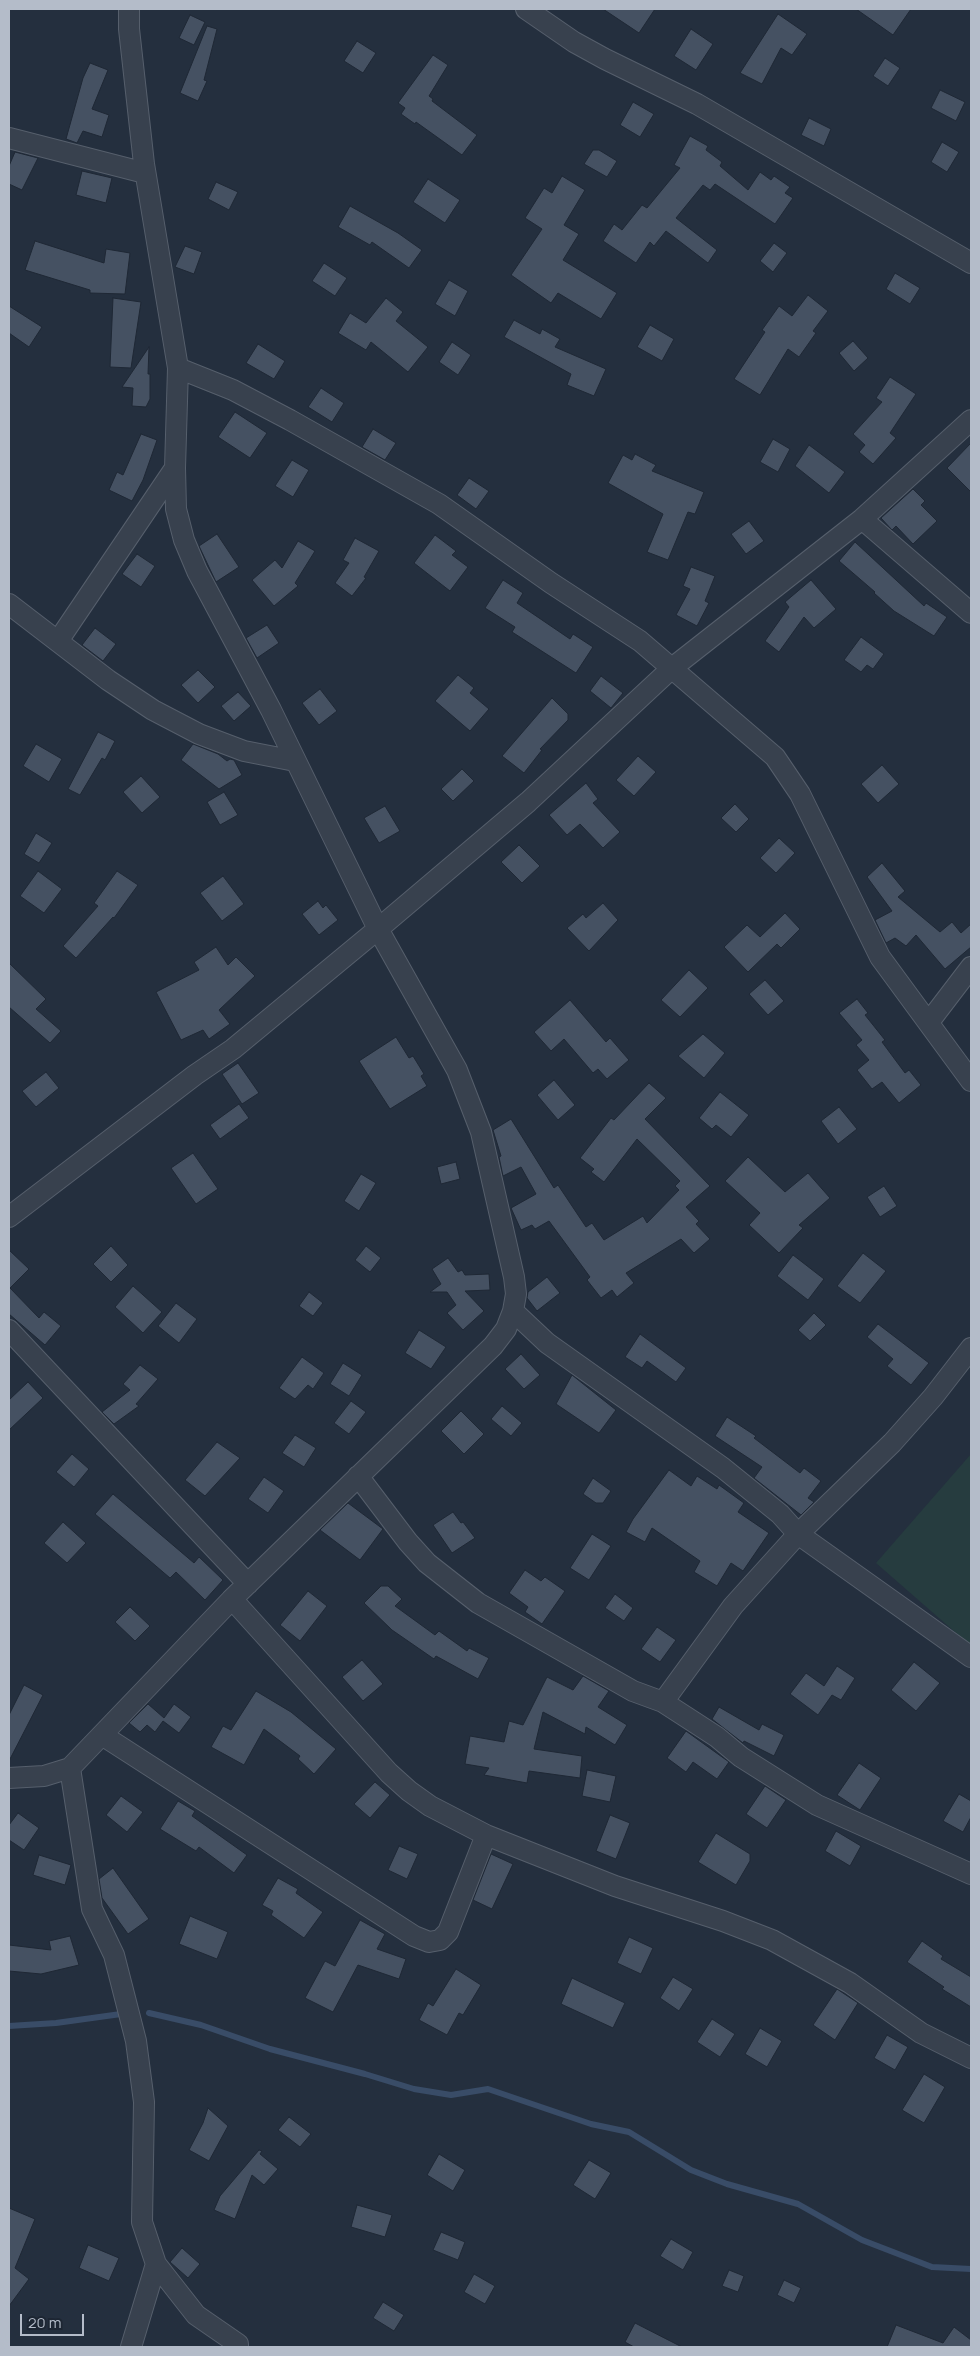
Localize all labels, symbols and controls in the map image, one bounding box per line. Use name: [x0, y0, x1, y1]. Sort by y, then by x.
scale bar: [22, 2304, 86, 2336]
text: 20 m: [28, 2312, 61, 2333]

